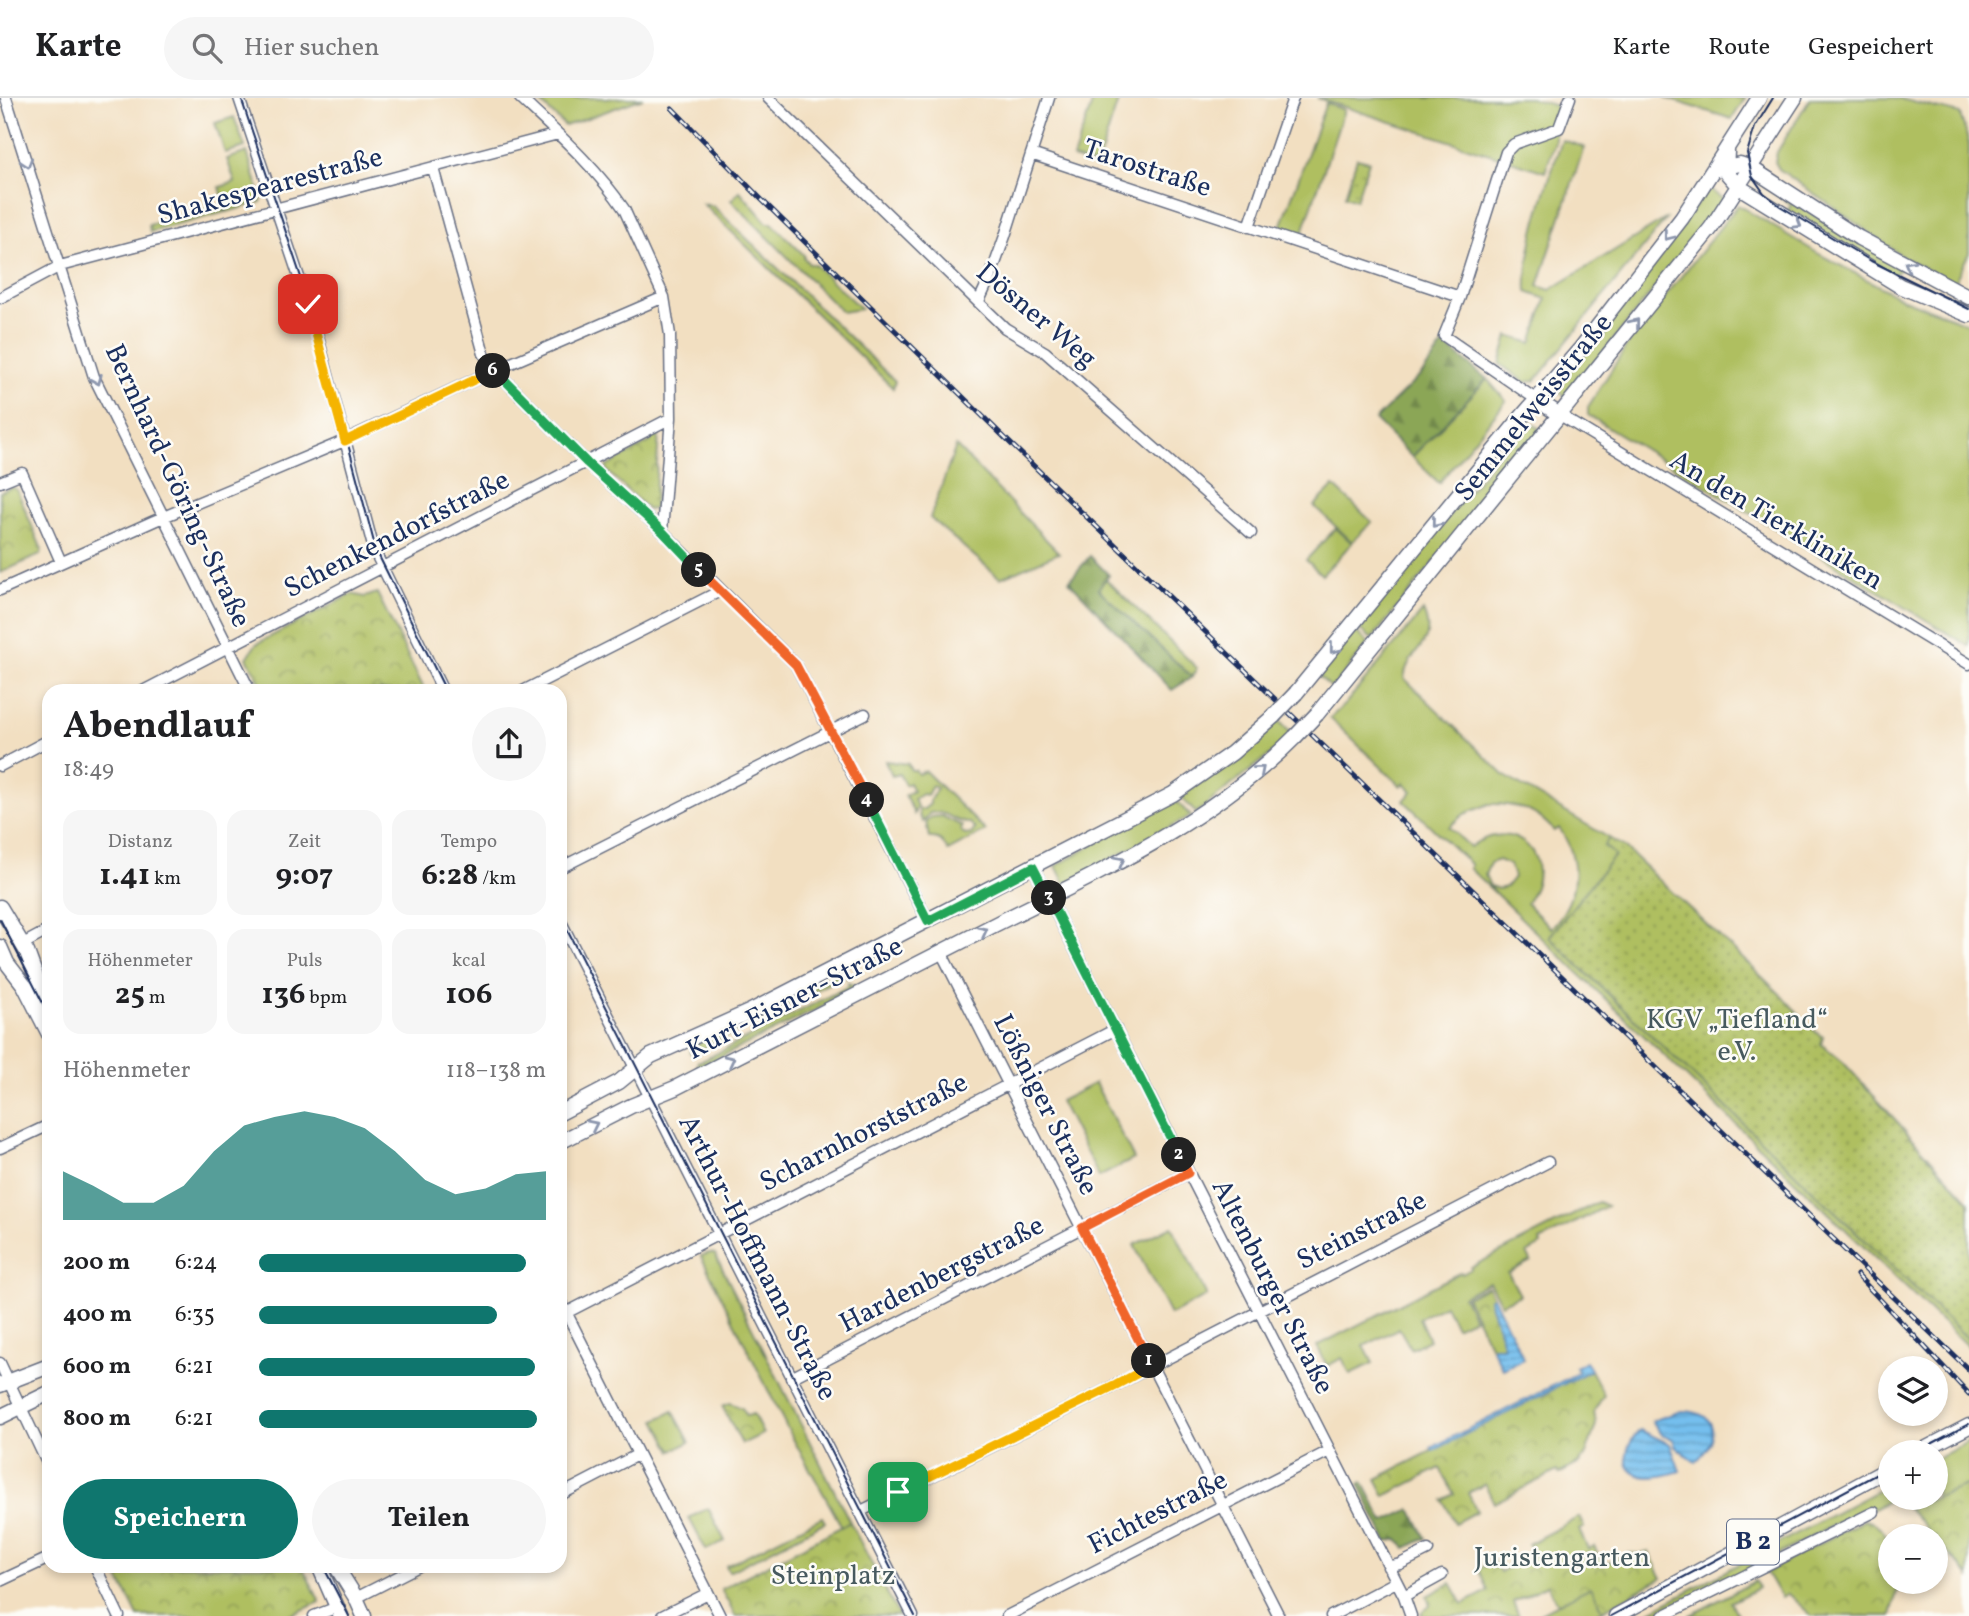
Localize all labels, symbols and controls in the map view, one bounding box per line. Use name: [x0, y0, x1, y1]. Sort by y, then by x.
search box: [164, 17, 654, 80]
text: Karte: [35, 25, 122, 71]
icon: search: [188, 29, 226, 67]
text: Hier suchen: [244, 30, 380, 66]
text: Karte: [1613, 31, 1670, 65]
text: Route: [1708, 31, 1770, 65]
text: Gespeichert: [1808, 31, 1934, 65]
street label: Tarostraße: [1078, 130, 1216, 208]
street label: Shakespearestraße: [153, 138, 387, 236]
one-way arrow: [18, 157, 33, 169]
one-way arrow: [1789, 215, 1802, 228]
one-way arrow: [1663, 229, 1676, 241]
street label: Dösner Weg: [967, 254, 1105, 378]
one-way arrow: [1904, 260, 1916, 273]
pin: [278, 274, 338, 334]
icon: check: [289, 285, 327, 323]
street label: Semmelweisstraße: [1446, 305, 1622, 511]
one-way arrow: [1626, 318, 1639, 330]
street label: Bernhard-Göring-Straße: [94, 338, 260, 634]
pin: 6: [476, 354, 510, 388]
text: 6: [487, 357, 498, 383]
one-way arrow: [89, 373, 103, 385]
street label: An den Tierkliniken: [1662, 442, 1890, 600]
street label: Schenkendorfstraße: [278, 461, 516, 609]
one-way arrow: [1432, 515, 1444, 528]
pin: 5: [682, 552, 716, 588]
text: 5: [694, 556, 703, 582]
one-way arrow: [1330, 641, 1343, 653]
text: Abendlauf: [63, 701, 251, 754]
button: share: [472, 707, 546, 781]
text: 18:49: [63, 754, 114, 786]
one-way arrow: [1252, 766, 1265, 778]
pin: 4: [850, 782, 884, 818]
text: 4: [861, 786, 872, 812]
text: Distanz: [108, 829, 173, 855]
text: Zeit: [288, 829, 321, 855]
text: Tempo: [441, 829, 497, 855]
text: 1.41: [99, 855, 150, 897]
text: 9:07: [276, 855, 333, 897]
text: 6:28: [421, 855, 478, 897]
one-way arrow: [1113, 856, 1126, 869]
text: km: [150, 866, 181, 892]
text: /km: [478, 866, 516, 892]
pin: 3: [1032, 880, 1066, 916]
text: 3: [1044, 884, 1053, 910]
one-way arrow: [976, 926, 988, 940]
street label: Kurt-Eisner-Straße: [680, 928, 910, 1070]
text: Höhenmeter: [88, 948, 193, 974]
text: Puls: [287, 948, 322, 974]
text: kcal: [452, 948, 486, 974]
text: 25: [115, 974, 145, 1016]
text: 136: [262, 974, 305, 1016]
text: 106: [445, 974, 492, 1016]
text: m: [145, 985, 165, 1011]
text: bpm: [305, 985, 347, 1011]
park label: KGV „Tiefland“ e.V.: [1646, 1001, 1828, 1072]
street label: Lößniger Straße: [983, 1008, 1107, 1202]
one-way arrow: [723, 1054, 735, 1068]
text: Höhenmeter: [63, 1055, 190, 1087]
text: 118–138 m: [446, 1055, 546, 1087]
street label: Scharnhorststraße: [753, 1064, 975, 1202]
street label: Arthur-Hoffmann-Straße: [668, 1108, 846, 1408]
one-way arrow: [586, 1120, 598, 1134]
pin: 2: [1162, 1138, 1196, 1172]
text: 2: [1174, 1141, 1183, 1167]
street label: Altenburger Straße: [1201, 1173, 1343, 1401]
street label: Steinstraße: [1290, 1182, 1434, 1280]
street label: Hardenbergstraße: [833, 1207, 1051, 1343]
text: 200 m: [63, 1247, 130, 1279]
text: 6:24: [175, 1247, 217, 1279]
text: 400 m: [63, 1299, 132, 1331]
text: 6:35: [175, 1299, 215, 1331]
pin: 1: [1132, 1344, 1166, 1378]
text: 1: [1145, 1347, 1152, 1373]
text: 600 m: [63, 1351, 131, 1383]
text: 6:21: [175, 1351, 213, 1383]
map controls: [1878, 1356, 1948, 1594]
button: layers: [1878, 1356, 1948, 1426]
text: 800 m: [63, 1403, 131, 1435]
text: 6:21: [175, 1403, 213, 1435]
button: +: [1878, 1440, 1948, 1510]
street label: Fichtestraße: [1081, 1461, 1235, 1565]
pin: [868, 1462, 928, 1522]
icon: arrive: [879, 1473, 917, 1511]
button: Speichern: [63, 1479, 298, 1559]
button: Teilen: [312, 1479, 546, 1559]
road number: B 2: [1727, 1520, 1779, 1564]
button: −: [1878, 1524, 1948, 1594]
park label: Juristengarten: [1474, 1539, 1650, 1578]
park label: Steinplatz: [771, 1557, 895, 1596]

